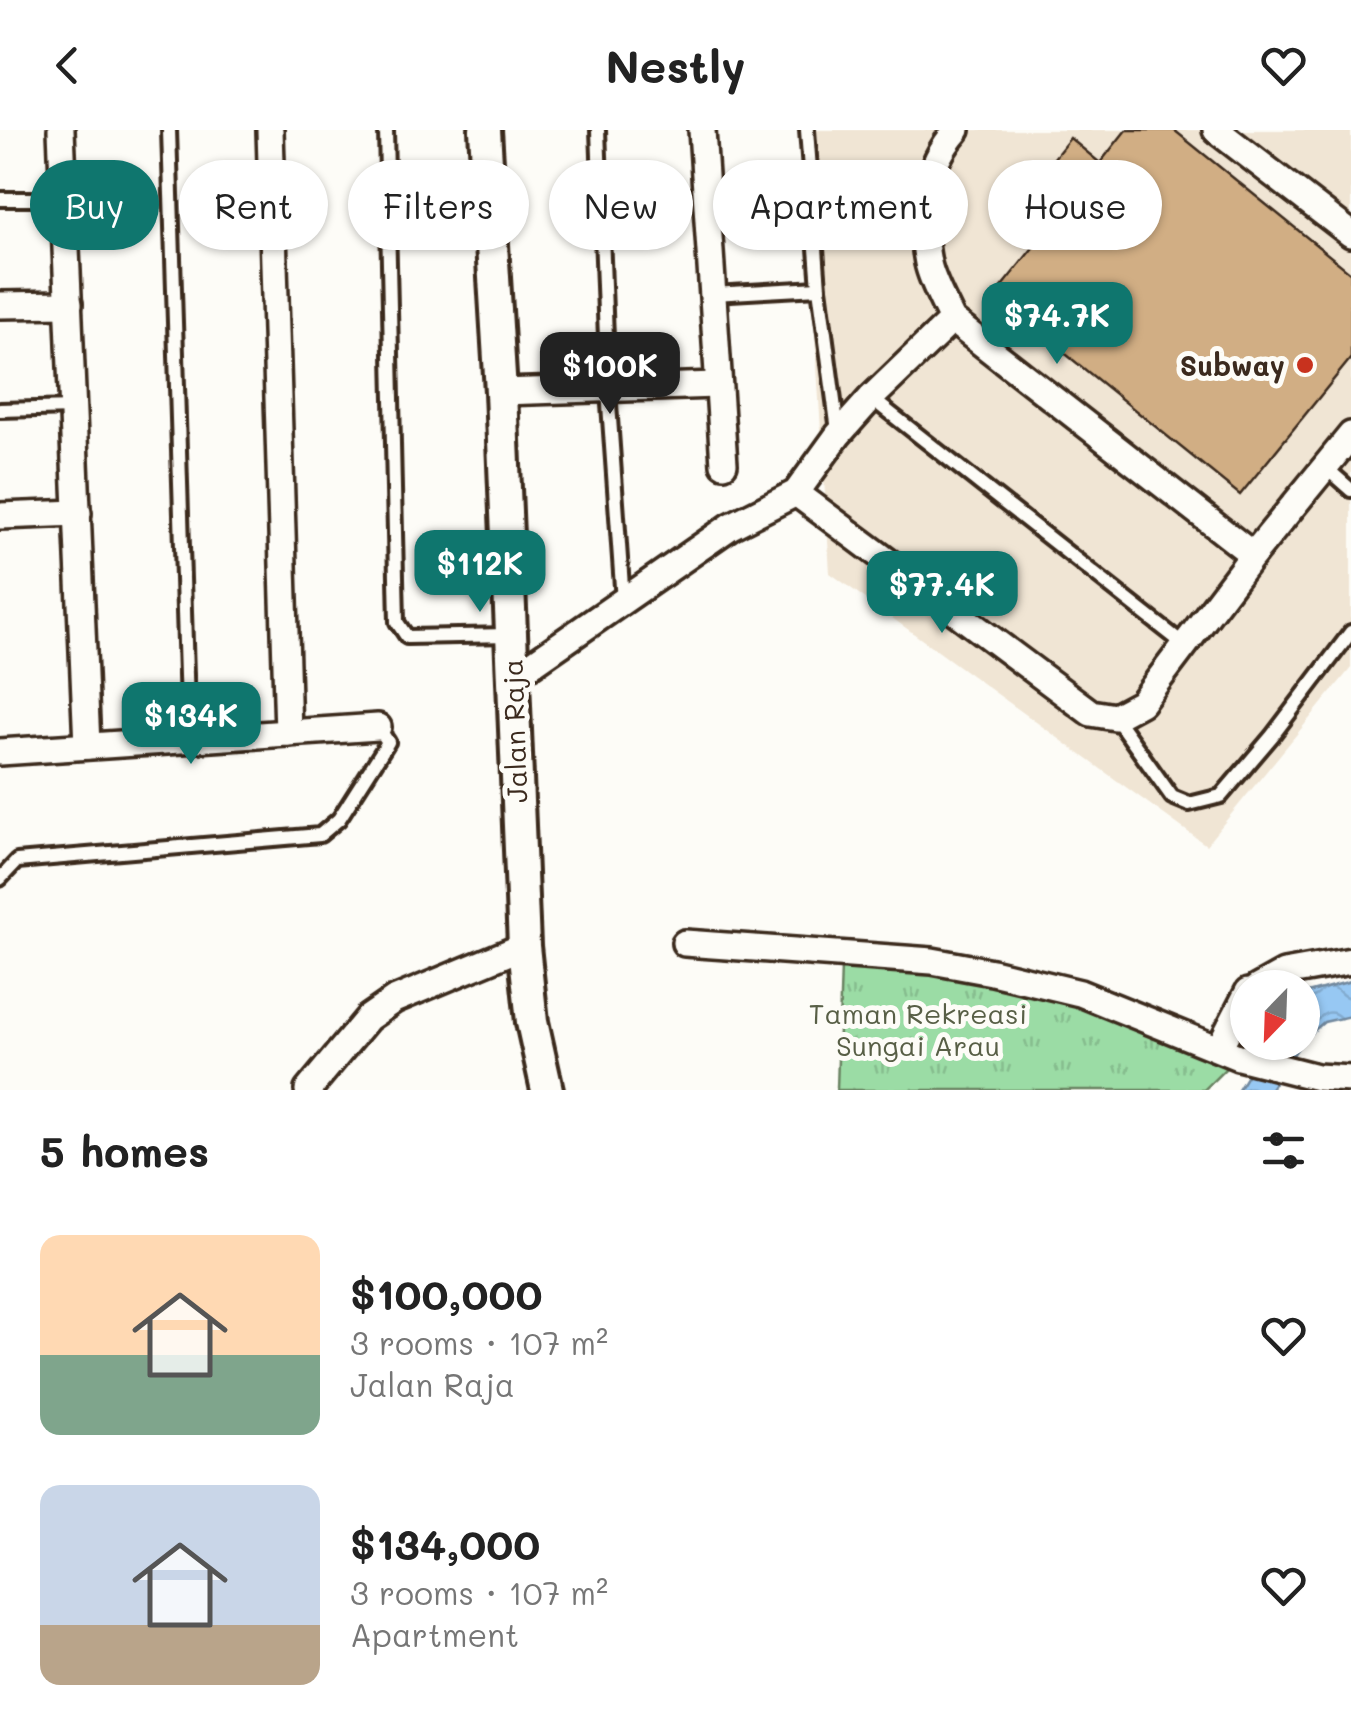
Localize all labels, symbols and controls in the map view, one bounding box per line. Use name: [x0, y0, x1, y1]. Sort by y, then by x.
text: Nestly: [605, 36, 746, 94]
icon: back: [40, 38, 95, 93]
icon: heart: [1256, 38, 1311, 93]
chip: Buy: [30, 160, 159, 250]
chip: Rent: [179, 160, 328, 250]
chip: Filters: [348, 160, 529, 250]
chip: New: [549, 160, 693, 250]
chip: Apartment: [713, 160, 968, 250]
chip: House: [988, 160, 1162, 250]
pin: $74.7K: [976, 282, 1138, 367]
text: $74.7K: [1004, 293, 1110, 335]
pin: $100K: [540, 332, 680, 417]
text: $100K: [562, 343, 658, 385]
place label: Subway: [1180, 347, 1285, 384]
marker: Subway: [1294, 354, 1316, 376]
pin: $112K: [410, 530, 550, 615]
text: $112K: [436, 541, 524, 583]
pin: $77.4K: [861, 551, 1023, 636]
text: $77.4K: [889, 562, 995, 604]
street label: Jalan Raja: [493, 658, 535, 804]
pin: $134K: [121, 682, 261, 767]
text: $134K: [144, 693, 238, 735]
north arrow: [1230, 970, 1320, 1060]
map controls: [1230, 970, 1320, 1060]
park label: Taman Rekreasi Sungai Arau: [809, 995, 1027, 1063]
text: 5 homes: [40, 1123, 209, 1178]
icon: filters: [1256, 1123, 1311, 1178]
text: $100,000: [350, 1266, 543, 1321]
icon: home: [120, 1275, 240, 1395]
icon: heart: [1256, 1308, 1311, 1363]
text: 3 rooms · 107 m²: [350, 1321, 608, 1363]
text: Jalan Raja: [350, 1363, 515, 1405]
text: $134,000: [350, 1516, 540, 1571]
icon: home: [120, 1525, 240, 1645]
icon: heart: [1256, 1558, 1311, 1613]
text: 3 rooms · 107 m²: [350, 1571, 608, 1613]
text: Apartment: [350, 1613, 519, 1655]

